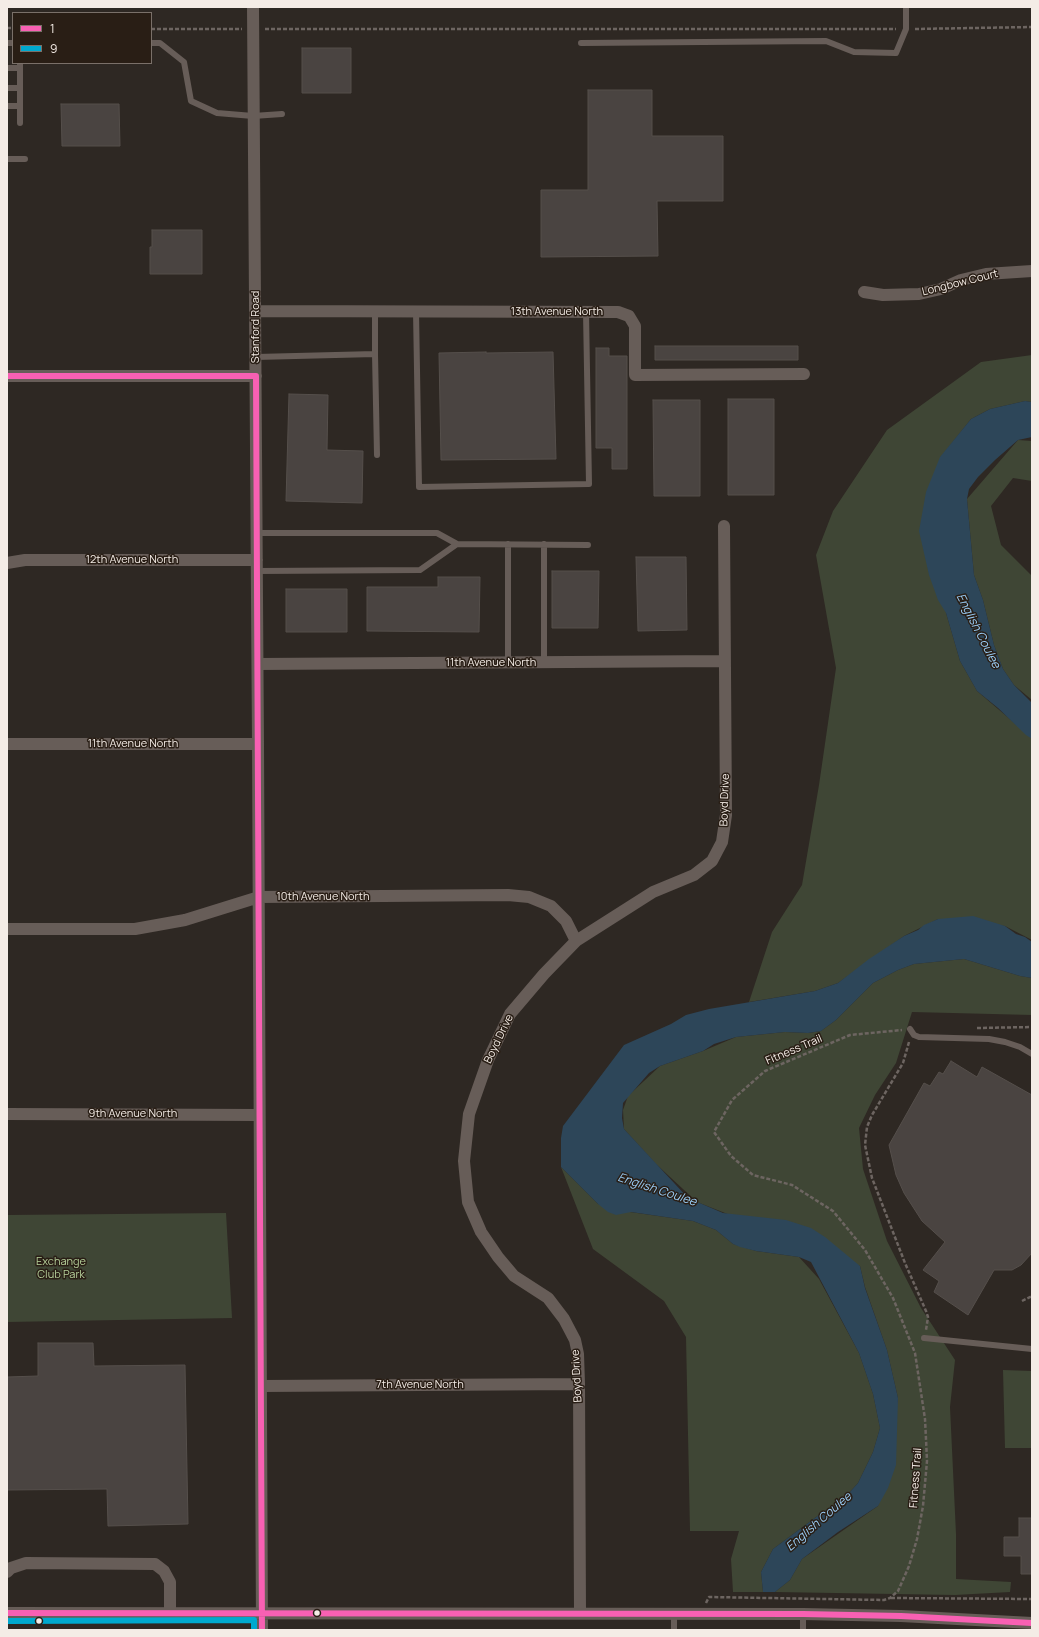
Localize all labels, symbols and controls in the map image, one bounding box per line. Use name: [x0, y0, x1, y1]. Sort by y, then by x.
legend: [12, 12, 152, 64]
text: 1: [50, 20, 55, 37]
text: 9: [50, 40, 57, 57]
street label: Longbow Court: [921, 267, 999, 299]
street label: Stanford Road: [249, 291, 263, 363]
street label: 13th Avenue North: [511, 305, 603, 319]
street label: 12th Avenue North: [86, 553, 178, 567]
water label: English Coulee: [953, 591, 1003, 671]
street label: 11th Avenue North: [446, 656, 536, 670]
street label: 11th Avenue North: [88, 737, 178, 751]
street label: Boyd Drive: [717, 773, 733, 827]
street label: 10th Avenue North: [277, 890, 369, 904]
street label: Boyd Drive: [481, 1012, 517, 1066]
street label: Fitness Trail: [764, 1032, 824, 1068]
street label: 9th Avenue North: [89, 1107, 177, 1121]
water label: English Coulee: [616, 1170, 698, 1210]
park label: Exchange Club Park: [36, 1255, 86, 1281]
street label: Boyd Drive: [569, 1349, 585, 1403]
street label: 7th Avenue North: [376, 1378, 464, 1392]
street label: Fitness Trail: [907, 1448, 925, 1508]
water label: English Coulee: [783, 1490, 855, 1554]
unlabelled marker: [312, 1608, 322, 1618]
unlabelled marker: [34, 1616, 44, 1626]

